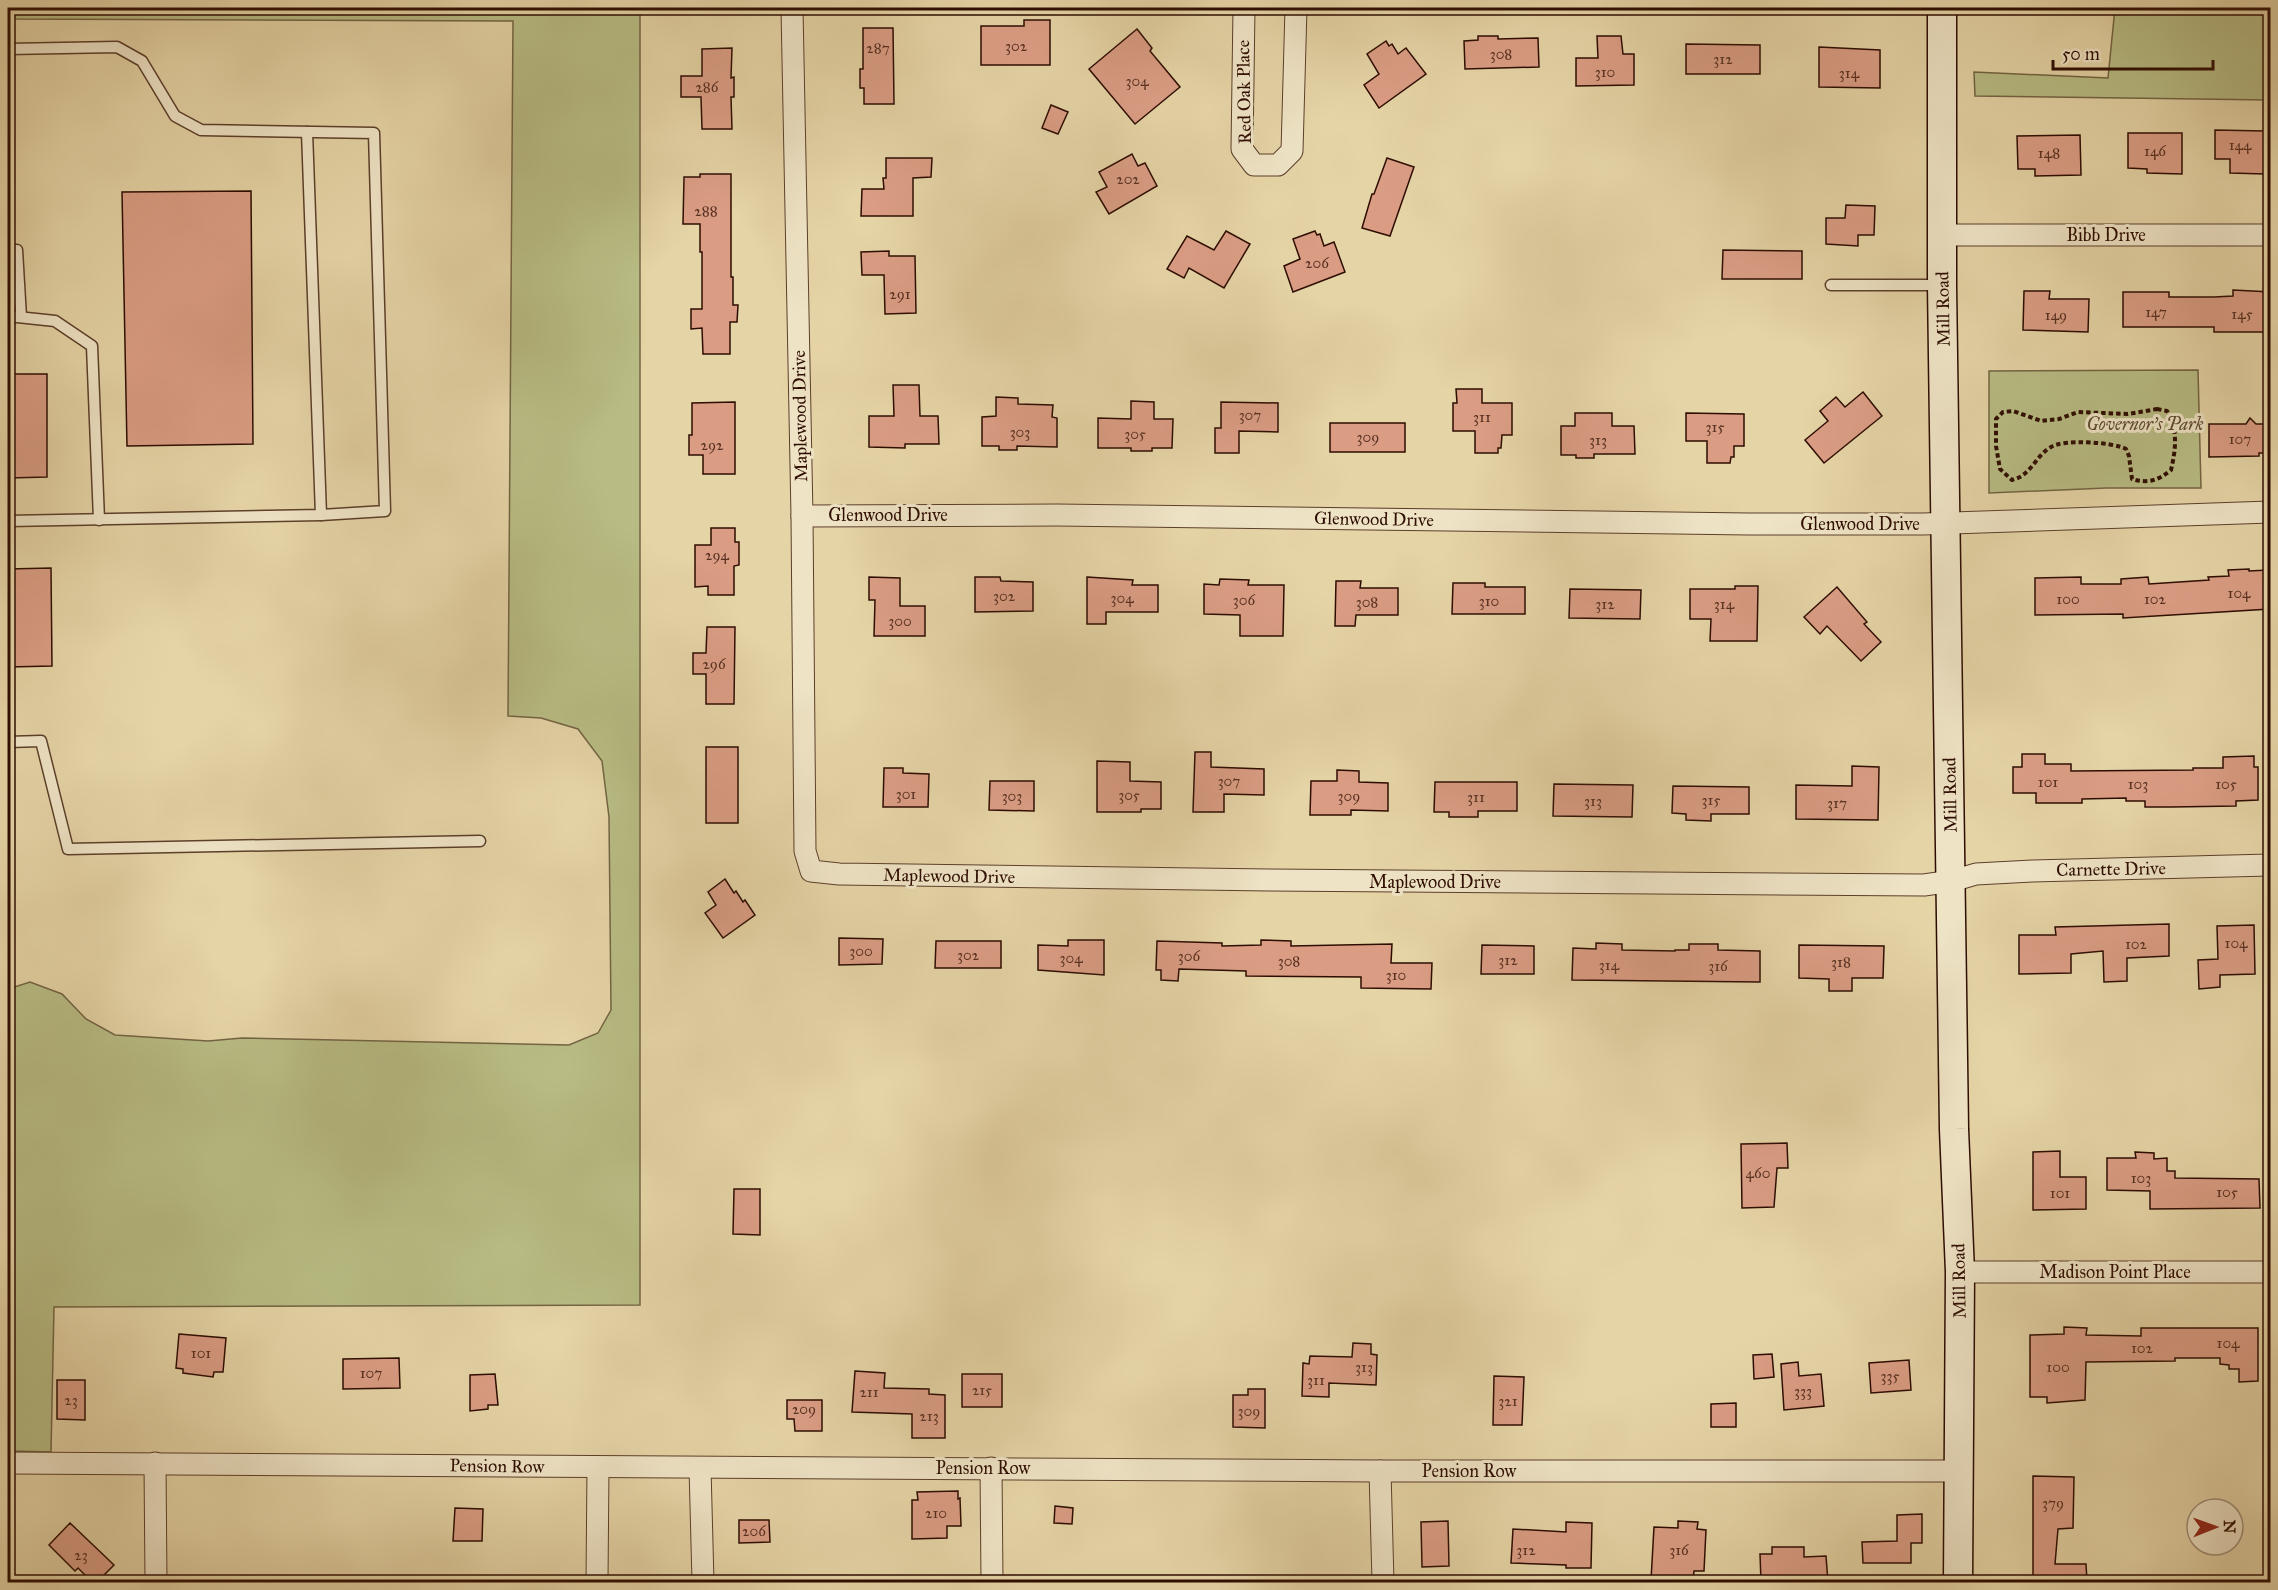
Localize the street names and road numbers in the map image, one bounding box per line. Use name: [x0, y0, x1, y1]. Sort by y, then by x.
street label: Red Oak Place: [1232, 40, 1256, 144]
street label: Bibb Drive: [2066, 224, 2146, 246]
street label: Mill Road: [1931, 271, 1955, 347]
street label: Maplewood Drive: [788, 350, 812, 482]
street label: Glenwood Drive: [828, 504, 948, 526]
street label: Glenwood Drive: [1314, 507, 1434, 531]
street label: Glenwood Drive: [1800, 513, 1920, 535]
street label: Mill Road: [1938, 757, 1962, 833]
street label: Carnette Drive: [2056, 857, 2166, 881]
street label: Maplewood Drive: [883, 864, 1015, 888]
street label: Maplewood Drive: [1369, 871, 1501, 893]
street label: Mill Road: [1947, 1243, 1971, 1319]
street label: Madison Point Place: [2039, 1261, 2191, 1283]
street label: Pension Row: [449, 1454, 545, 1478]
street label: Pension Row: [936, 1457, 1031, 1479]
street label: Pension Row: [1422, 1460, 1517, 1482]

